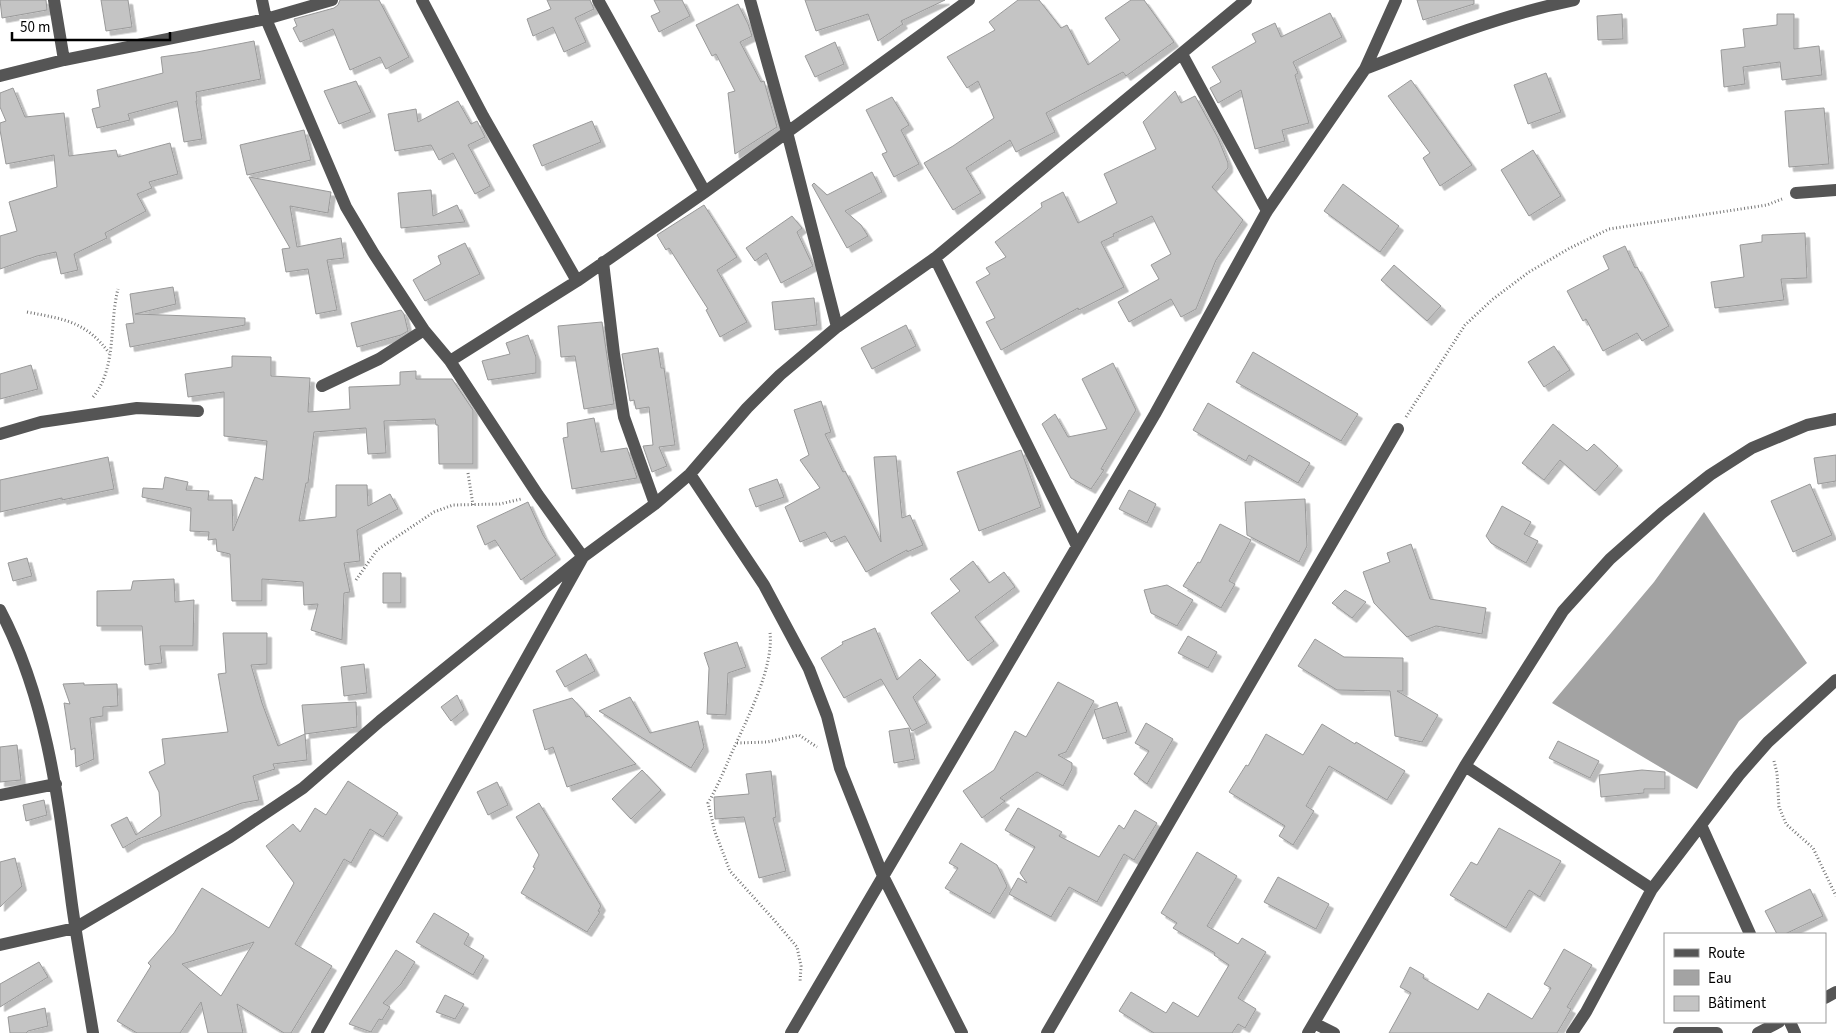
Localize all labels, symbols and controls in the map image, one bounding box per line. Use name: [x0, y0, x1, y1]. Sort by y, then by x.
scale bar: [12, 10, 170, 42]
text: 50 m: [20, 17, 50, 38]
legend: [1664, 933, 1826, 1023]
text: Route: [1708, 943, 1745, 964]
text: Eau: [1708, 968, 1732, 989]
text: Bâtiment: [1708, 993, 1766, 1014]

